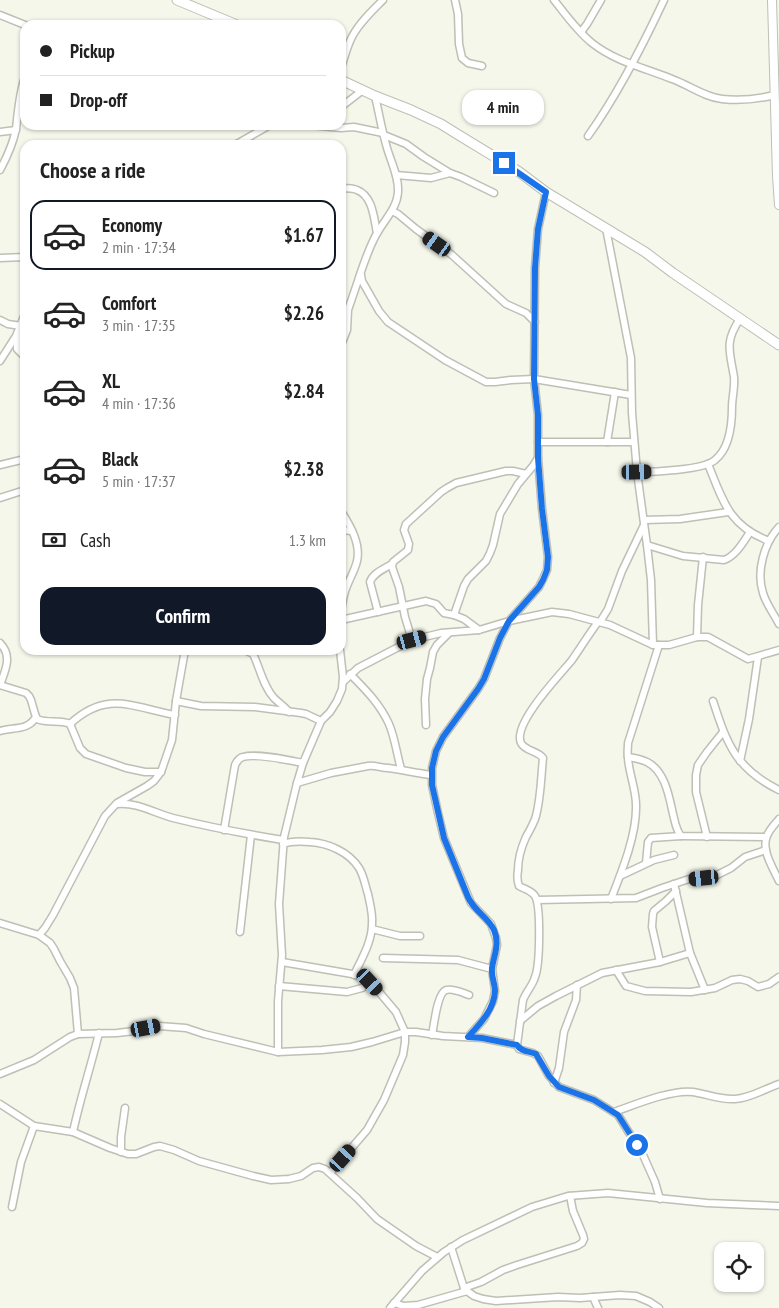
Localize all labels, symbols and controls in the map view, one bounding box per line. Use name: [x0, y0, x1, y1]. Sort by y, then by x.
text: Pickup: [70, 39, 115, 63]
text: Drop-off: [70, 88, 127, 112]
callout: 4 min: [463, 90, 545, 126]
text: 4 min: [487, 97, 519, 117]
route end: [493, 152, 515, 174]
text: Choose a ride: [40, 156, 145, 184]
icon: car: [42, 213, 87, 258]
text: Economy: [102, 213, 162, 237]
text: $1.67: [284, 223, 324, 247]
car: [420, 229, 453, 259]
text: 2 min · 17:34: [102, 237, 176, 257]
icon: car: [42, 291, 87, 336]
text: Comfort: [102, 291, 156, 315]
text: $2.26: [284, 301, 324, 325]
text: 3 min · 17:35: [102, 315, 176, 335]
icon: car: [42, 369, 87, 414]
text: XL: [102, 369, 120, 393]
text: $2.84: [284, 379, 324, 403]
text: 4 min · 17:36: [102, 393, 176, 413]
icon: car: [42, 447, 87, 492]
text: Black: [102, 447, 138, 471]
text: $2.38: [284, 457, 324, 481]
car: [621, 464, 652, 480]
text: 5 min · 17:37: [102, 471, 176, 491]
icon: cash: [40, 526, 68, 554]
text: Cash: [80, 528, 111, 552]
text: 1.3 km: [289, 530, 326, 550]
button: Confirm: [40, 587, 326, 645]
car: [395, 629, 428, 651]
car: [688, 869, 719, 887]
car: [354, 966, 385, 998]
car: [129, 1018, 162, 1038]
route start: [626, 1134, 648, 1156]
car: [327, 1142, 358, 1174]
map controls: [714, 1242, 764, 1292]
button: locate: [714, 1242, 764, 1292]

